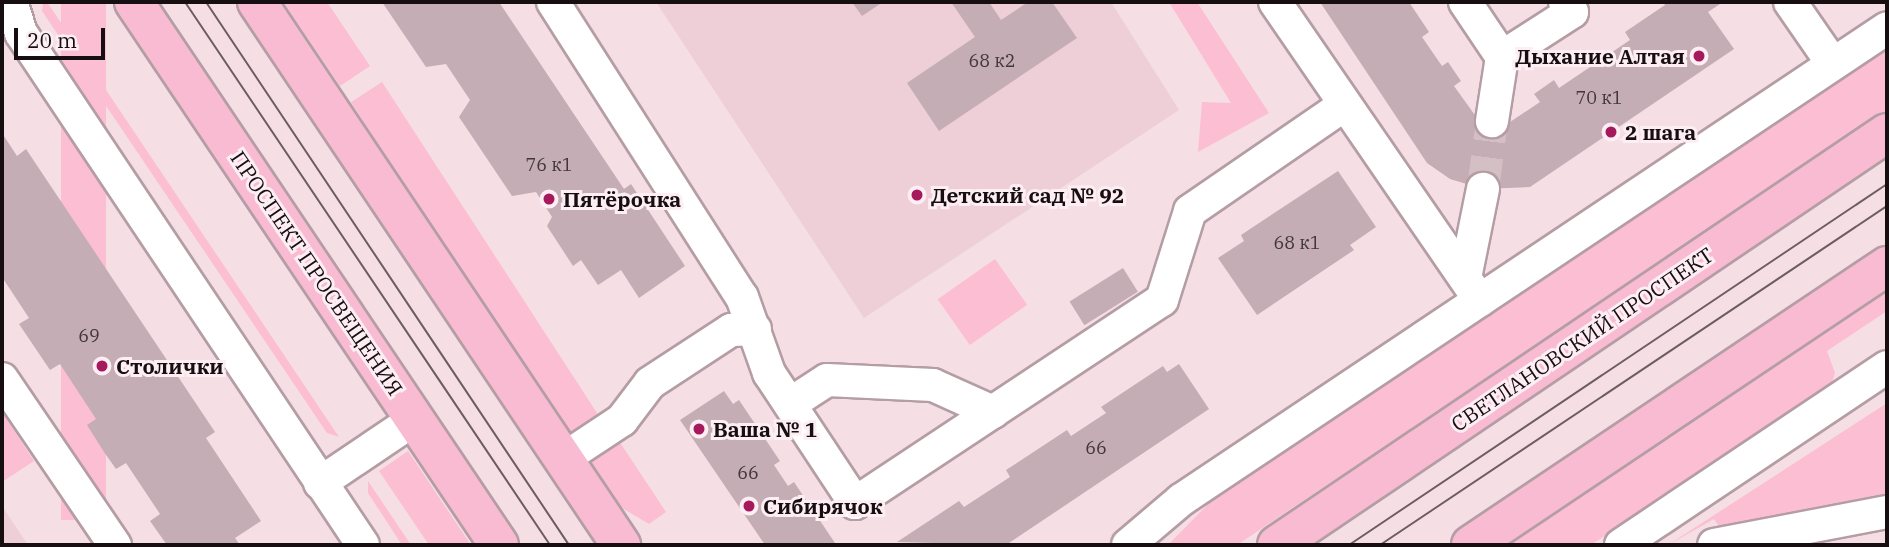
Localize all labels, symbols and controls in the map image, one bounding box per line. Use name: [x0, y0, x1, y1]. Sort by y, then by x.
scale bar: [18, 14, 108, 58]
text: 20 m: [27, 26, 77, 54]
place label: Дыхание Алтая: [1515, 43, 1685, 69]
marker: Дыхание Алтая: [1691, 48, 1707, 64]
house number: 68 к2: [968, 50, 1016, 72]
house number: 70 к1: [1575, 87, 1623, 109]
place label: 2 шага: [1625, 119, 1696, 145]
marker: 2 шага: [1603, 124, 1619, 140]
street label: ПРОСПЕКТ ПРОСВЕЩЕНИЯ: [226, 146, 408, 400]
house number: 76 к1: [525, 154, 573, 176]
place label: Детский сад № 92: [931, 182, 1124, 208]
place label: Пятёрочка: [563, 186, 681, 212]
marker: Детский сад № 92: [909, 187, 925, 203]
marker: Пятёрочка: [541, 191, 557, 207]
house number: 68 к1: [1273, 232, 1321, 254]
street label: СВЕТЛАНОВСКИЙ ПРОСПЕКТ: [1446, 242, 1718, 436]
house number: 69: [78, 325, 100, 347]
place label: Столички: [116, 353, 224, 379]
marker: Столички: [94, 358, 110, 374]
place label: Ваша № 1: [713, 416, 817, 442]
marker: Ваша № 1: [691, 421, 707, 437]
house number: 66: [1085, 437, 1107, 459]
house number: 66: [737, 462, 759, 484]
place label: Сибирячок: [763, 493, 883, 519]
marker: Сибирячок: [741, 498, 757, 514]

